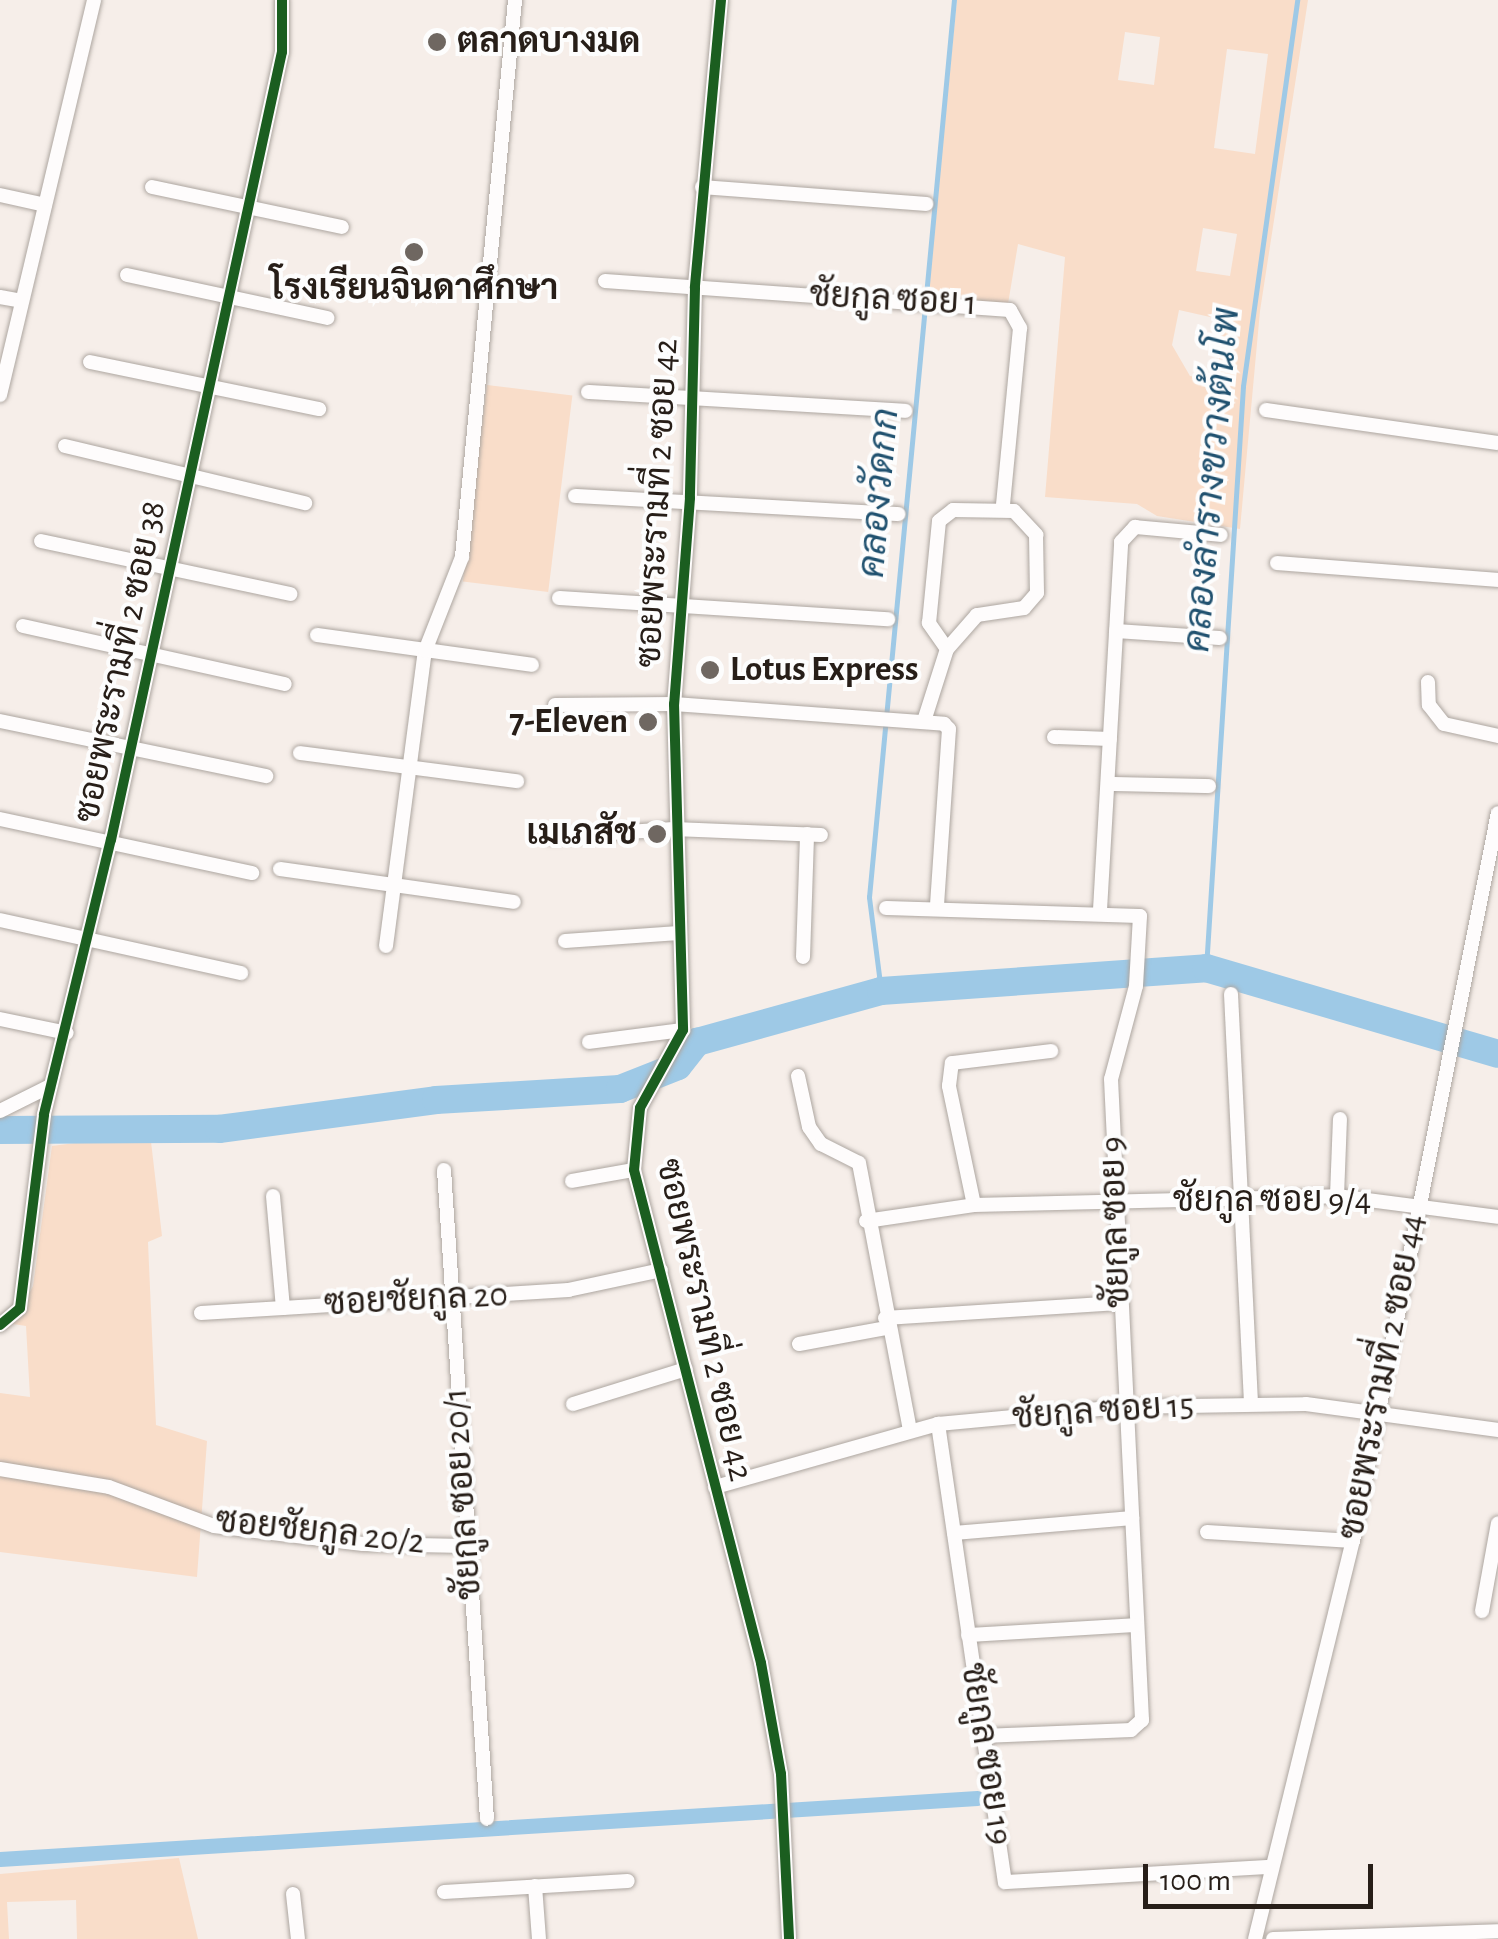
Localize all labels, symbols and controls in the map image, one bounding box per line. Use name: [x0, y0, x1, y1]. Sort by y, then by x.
place label: ตลาดบางมด: [457, 21, 640, 63]
marker: ตลาดบางมด: [426, 31, 448, 53]
marker: โรงเรียนจินดาศึกษา: [403, 241, 425, 263]
place label: โรงเรียนจินดาศึกษา: [270, 268, 558, 310]
street label: ชัยกูล ซอย 1: [808, 275, 978, 325]
water label: คลองลำรางขวางต้นโพ: [1175, 306, 1251, 654]
street label: ซอยพระรามที่ 2 ซอย 42: [628, 337, 688, 669]
water label: คลองวัดกก: [850, 406, 910, 580]
street label: ซอยพระรามที่ 2 ซอย 38: [66, 497, 176, 827]
place label: Lotus Express: [730, 649, 918, 691]
marker: Lotus Express: [699, 659, 721, 681]
place label: 7-Eleven: [509, 701, 628, 743]
marker: 7-Eleven: [637, 711, 659, 733]
place label: เมเภสัช: [526, 813, 637, 855]
marker: เมเภสัช: [646, 823, 668, 845]
street label: ชัยกูล ซอย 9: [1092, 1135, 1140, 1309]
street label: ซอยพระรามที่ 2 ซอย 42: [646, 1155, 762, 1485]
street label: ชัยกูล ซอย 9/4: [1173, 1180, 1371, 1222]
street label: ซอยพระรามที่ 2 ซอย 44: [1331, 1211, 1435, 1543]
street label: ซอยชัยกูล 20: [323, 1274, 509, 1326]
street label: ชัยกูล ซอย 15: [1011, 1385, 1195, 1439]
street label: ชัยกูล ซอย 20/1: [435, 1387, 491, 1601]
street label: ซอยชัยกูล 20/2: [213, 1500, 427, 1564]
street label: ชัยกูล ซอย 19: [951, 1660, 1021, 1848]
scale bar: [1148, 1844, 1378, 1906]
text: 100 m: [1160, 1866, 1231, 1896]

